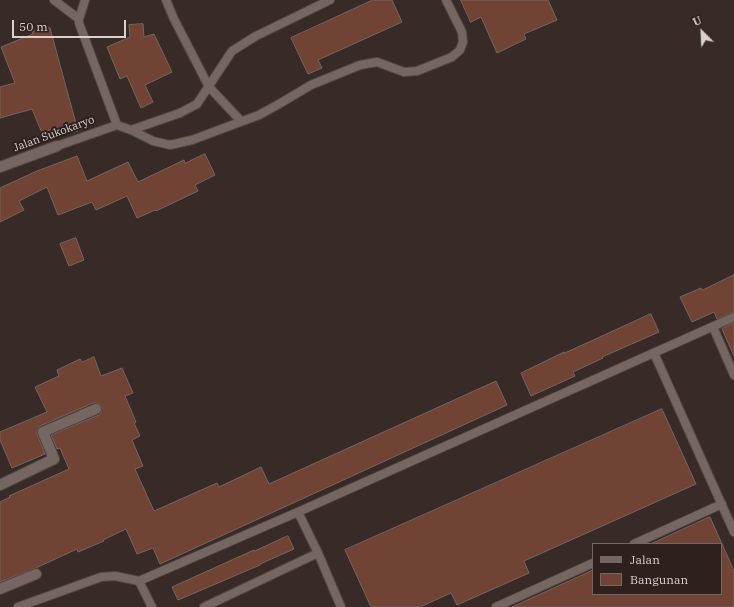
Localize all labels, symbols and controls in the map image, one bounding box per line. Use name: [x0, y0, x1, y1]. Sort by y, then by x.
scale bar: [14, 12, 128, 38]
north arrow: [682, 12, 722, 52]
text: U: [690, 13, 704, 29]
text: 50 m: [19, 19, 48, 34]
street label: Jalan Sukokaryo: [12, 113, 96, 155]
legend: [592, 543, 722, 595]
text: Jalan: [630, 552, 660, 567]
text: Bangunan: [630, 572, 688, 587]

